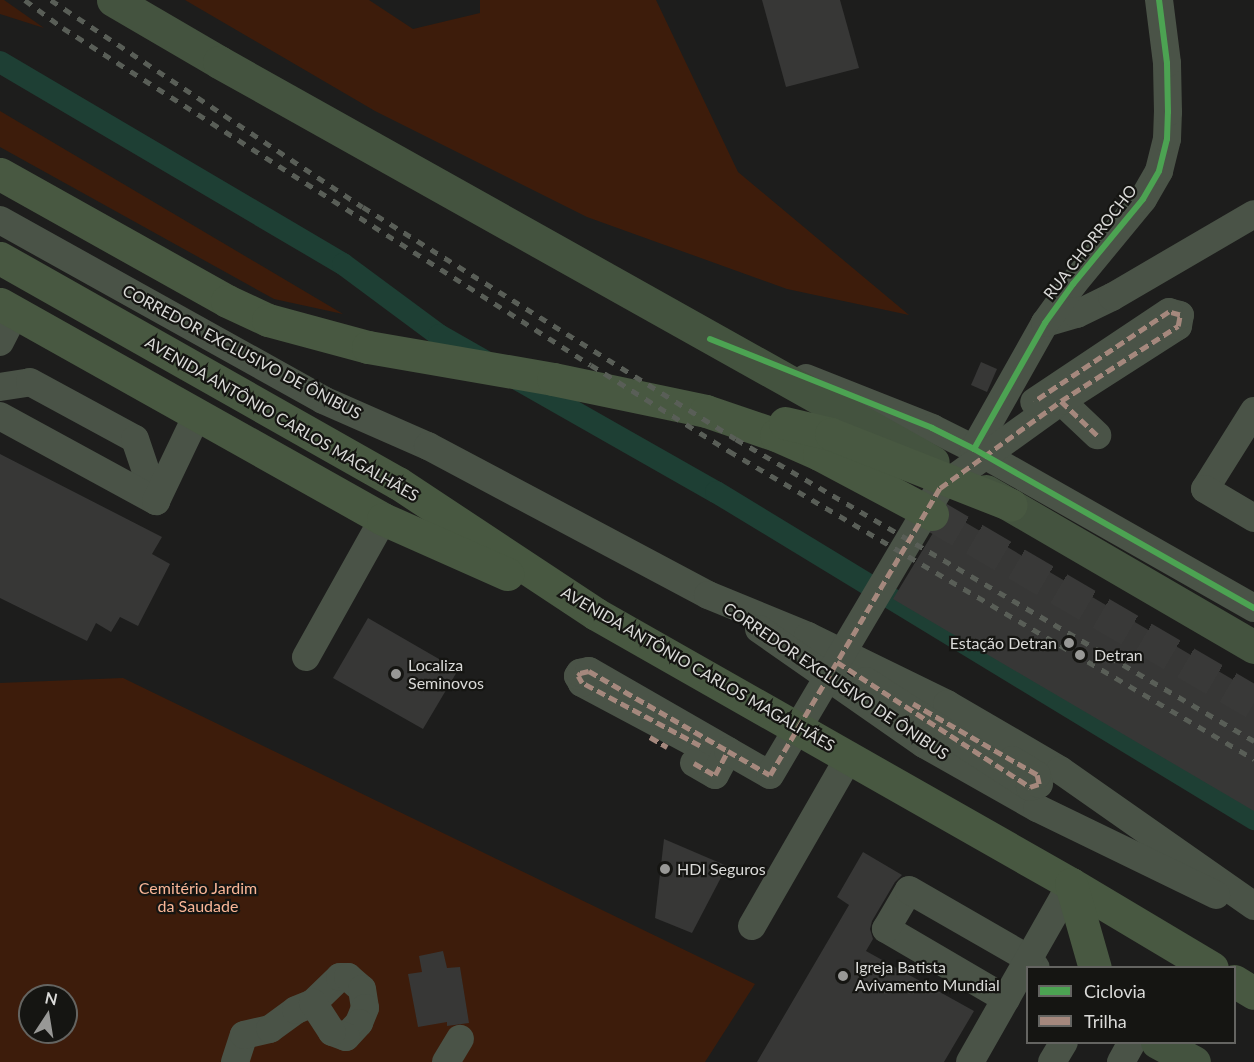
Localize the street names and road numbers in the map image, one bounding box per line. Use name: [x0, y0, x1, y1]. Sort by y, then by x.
street label: RUA CHORROCHO: [1039, 181, 1141, 303]
street label: CORREDOR EXCLUSIVO DE ÔNIBUS: [119, 281, 365, 423]
street label: AVENIDA ANTÔNIO CARLOS MAGALHÃES: [141, 332, 423, 506]
street label: AVENIDA ANTÔNIO CARLOS MAGALHÃES: [557, 582, 839, 756]
street label: CORREDOR EXCLUSIVO DE ÔNIBUS: [720, 598, 952, 764]

